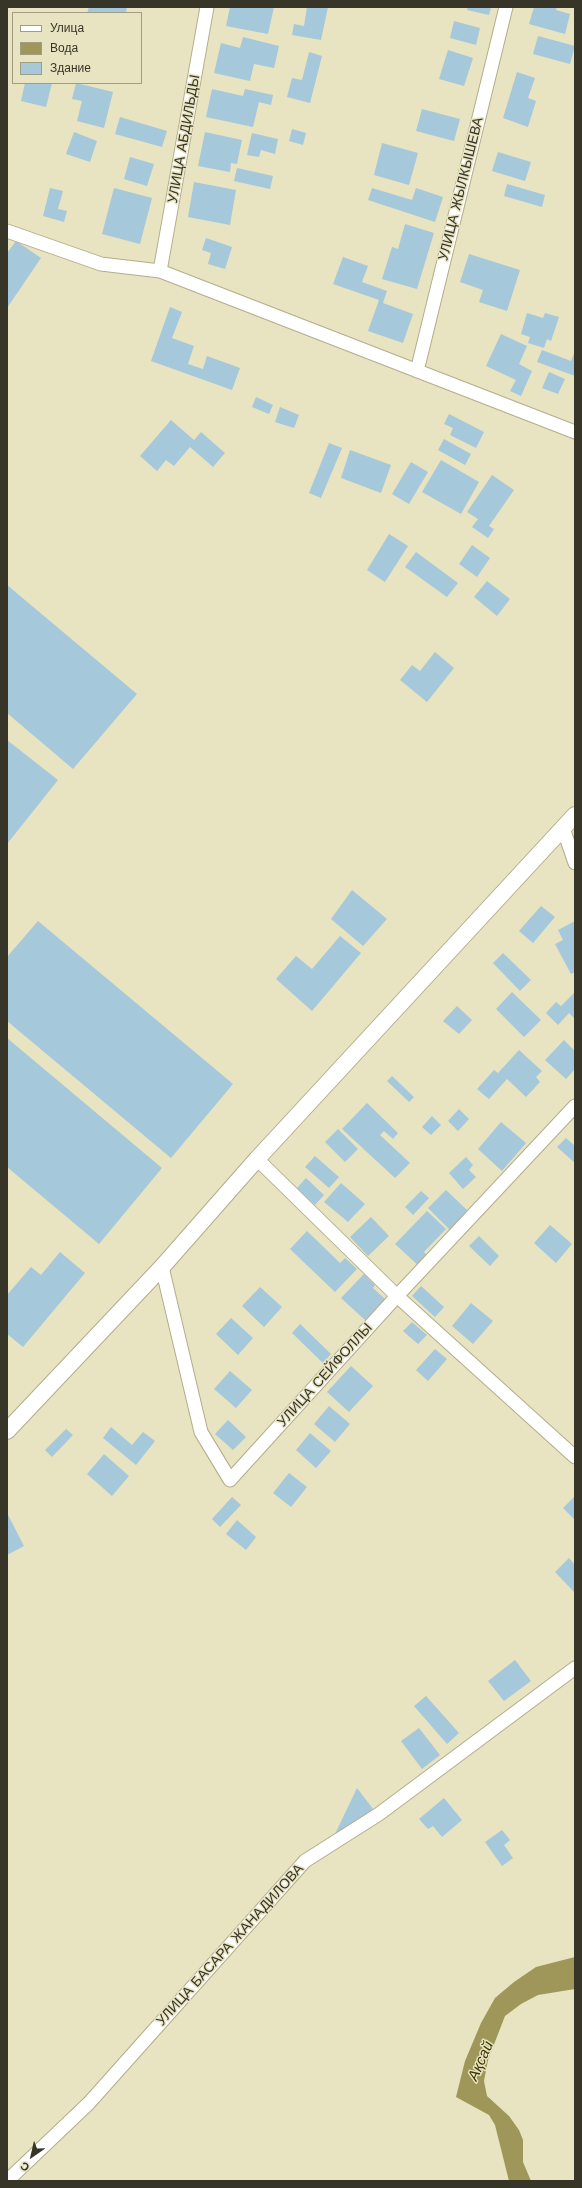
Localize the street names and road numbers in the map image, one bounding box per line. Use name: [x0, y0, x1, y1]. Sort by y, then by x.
street label: УЛИЦА АБДИЛЬДЫ: [164, 73, 204, 205]
street label: УЛИЦА ЖЫЛКЫШЕВА: [435, 115, 487, 263]
street label: УЛИЦА СЕЙФОЛЛЫ: [274, 1320, 376, 1430]
street label: УЛИЦА БАСАРА ЖАНАДИЛОВА: [153, 1861, 307, 2029]

